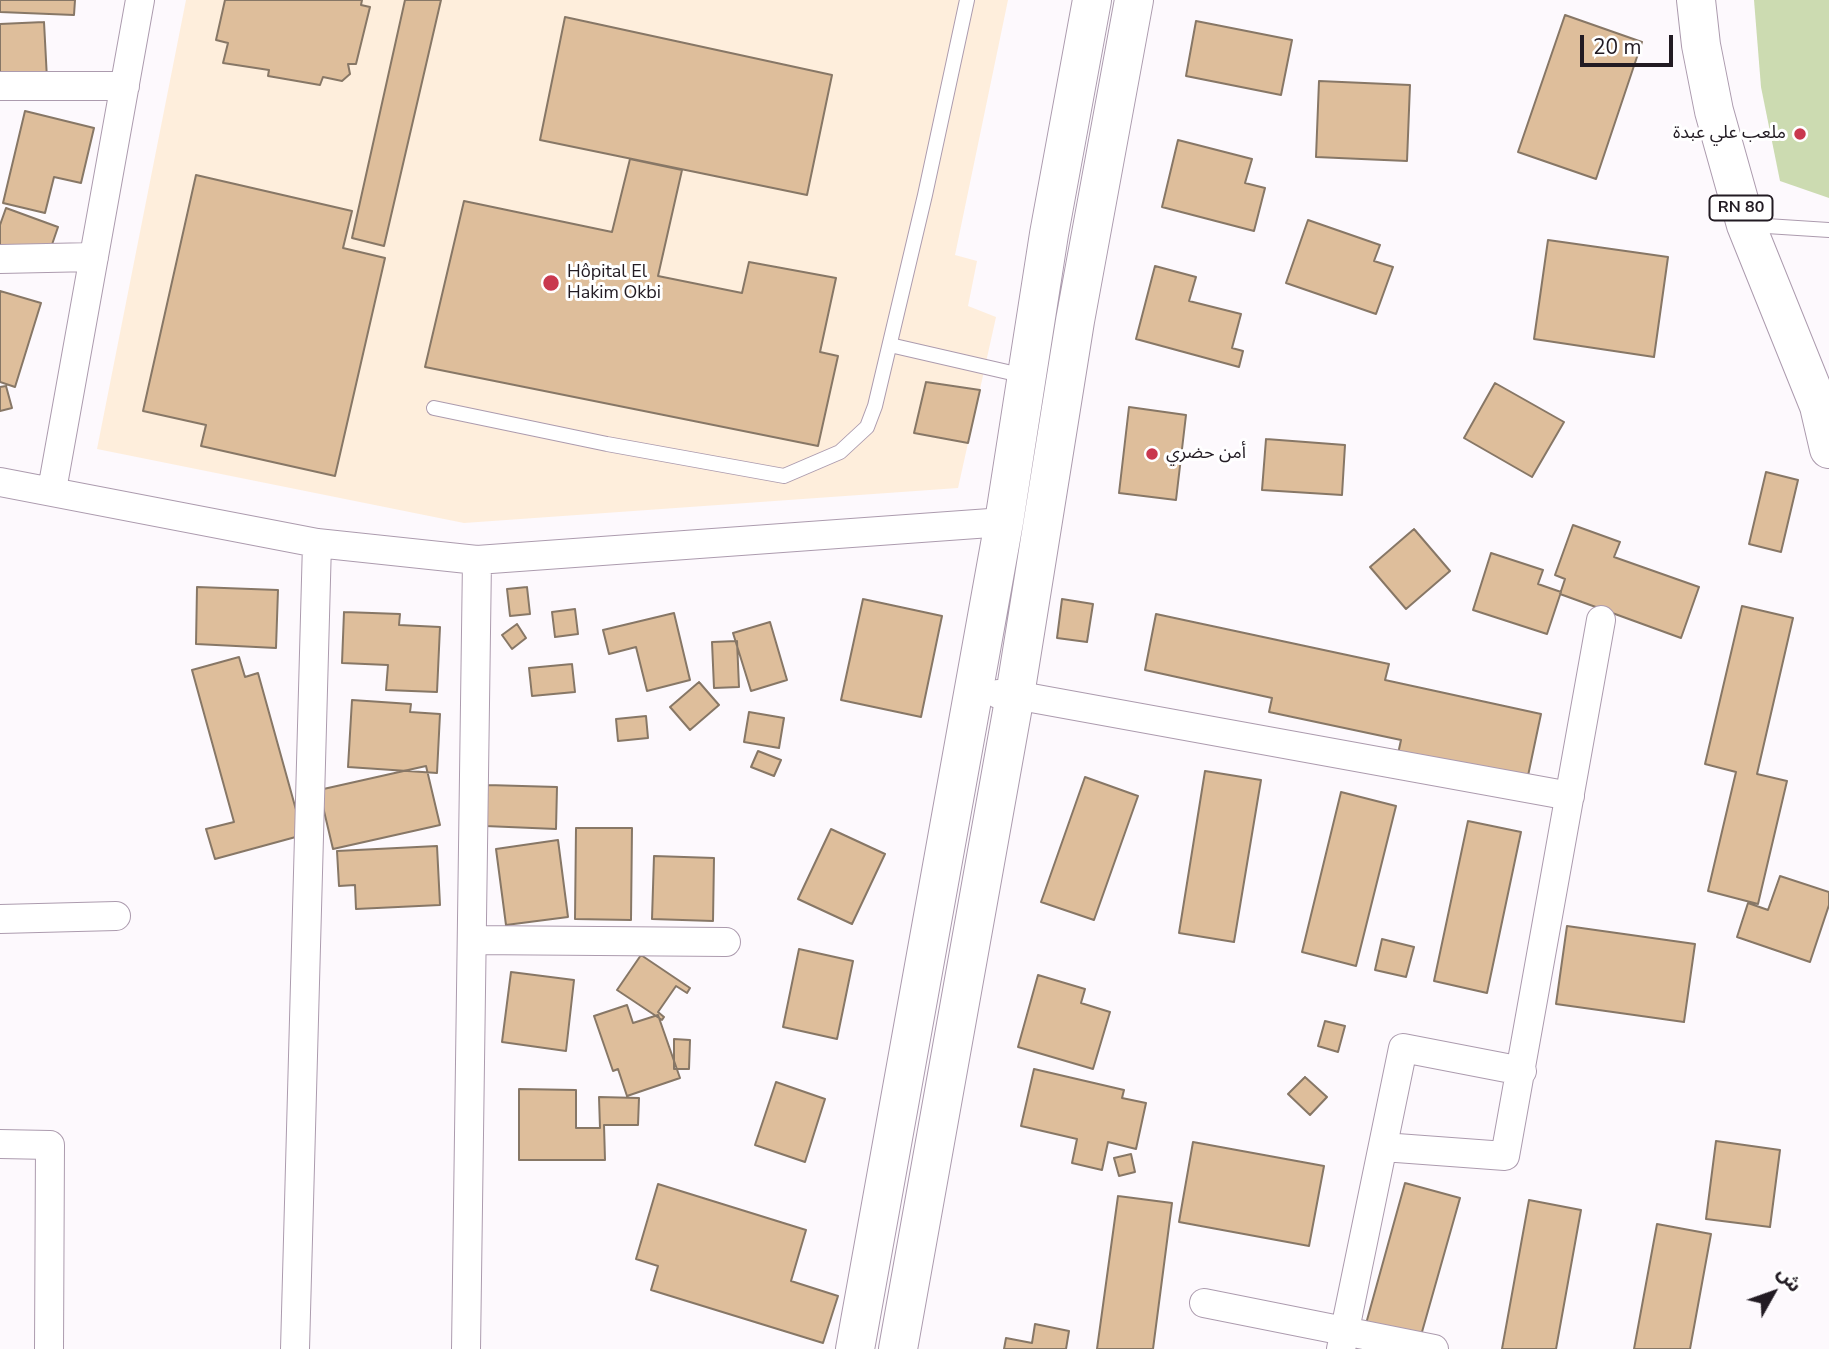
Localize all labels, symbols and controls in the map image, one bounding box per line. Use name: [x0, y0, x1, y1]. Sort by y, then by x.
scale bar: [1584, 21, 1677, 65]
text: 20 m: [1593, 33, 1642, 61]
place label: ملعب علي عبدة: [1673, 123, 1786, 145]
marker: ملعب علي عبدة: [1792, 126, 1808, 142]
road number: RN 80: [1710, 196, 1772, 220]
place label: Hôpital El Hakim Okbi: [567, 262, 661, 304]
marker: Hôpital El Hakim Okbi: [541, 273, 561, 293]
place label: أمن حضري: [1166, 443, 1246, 465]
marker: أمن حضري: [1144, 446, 1160, 462]
north arrow: [1738, 1258, 1808, 1328]
text: ش: [1771, 1261, 1807, 1298]

